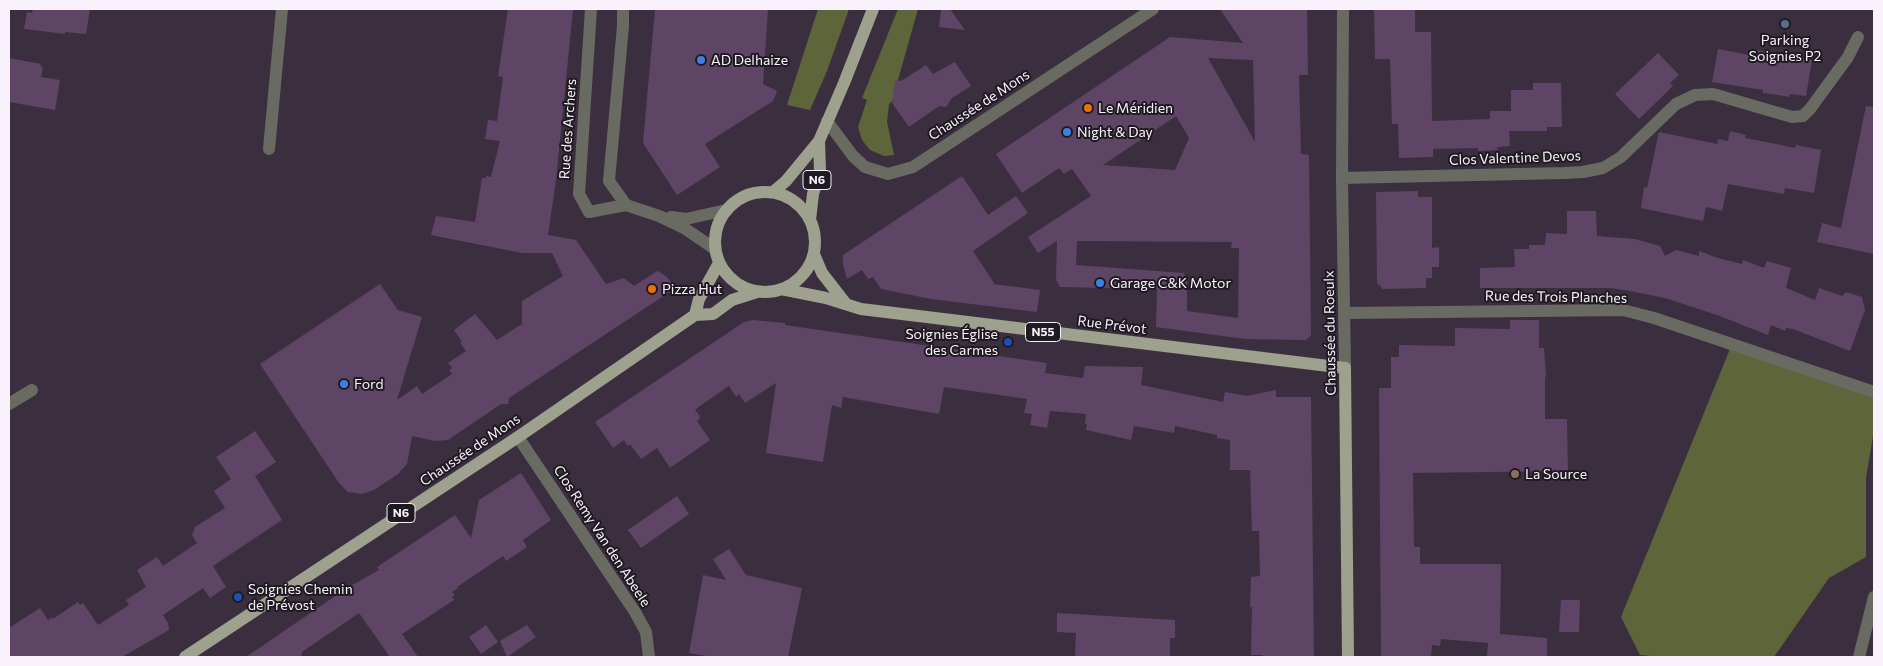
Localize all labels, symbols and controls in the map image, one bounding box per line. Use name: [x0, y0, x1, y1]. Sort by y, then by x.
marker: Parking Soignies P2: [1779, 18, 1791, 30]
place label: Parking Soignies P2: [1749, 32, 1821, 64]
place label: AD Delhaize: [711, 52, 788, 68]
marker: AD Delhaize: [695, 54, 707, 66]
street label: Chaussée de Mons: [925, 66, 1033, 144]
street label: Rue des Archers: [556, 78, 580, 180]
place label: Le Méridien: [1098, 100, 1173, 116]
marker: Le Méridien: [1082, 102, 1094, 114]
place label: Night & Day: [1077, 124, 1153, 140]
marker: Night & Day: [1061, 126, 1073, 138]
street label: Clos Valentine Devos: [1449, 147, 1581, 169]
road number: N6: [803, 170, 831, 190]
street label: Chaussée du Roeulx: [1321, 270, 1339, 396]
place label: Garage C&K Motor: [1110, 275, 1231, 291]
marker: Garage C&K Motor: [1094, 277, 1106, 289]
place label: Pizza Hut: [662, 281, 722, 297]
marker: Pizza Hut: [646, 283, 658, 295]
street label: Rue des Trois Planches: [1485, 287, 1627, 307]
street label: Rue Prévot: [1077, 312, 1147, 338]
road number: N55: [1026, 322, 1060, 342]
place label: Soignies Église des Carmes: [905, 326, 998, 358]
marker: Soignies Église des Carmes: [1002, 336, 1014, 348]
place label: Ford: [354, 376, 384, 392]
marker: Ford: [338, 378, 350, 390]
street label: Chaussée de Mons: [417, 410, 523, 490]
street label: Clos Remy Van den Abeele: [550, 462, 654, 610]
place label: La Source: [1525, 466, 1587, 482]
marker: La Source: [1509, 468, 1521, 480]
road number: N6: [387, 503, 415, 522]
place label: Soignies Chemin de Prévost: [248, 581, 353, 614]
marker: Soignies Chemin de Prévost: [232, 591, 244, 603]

